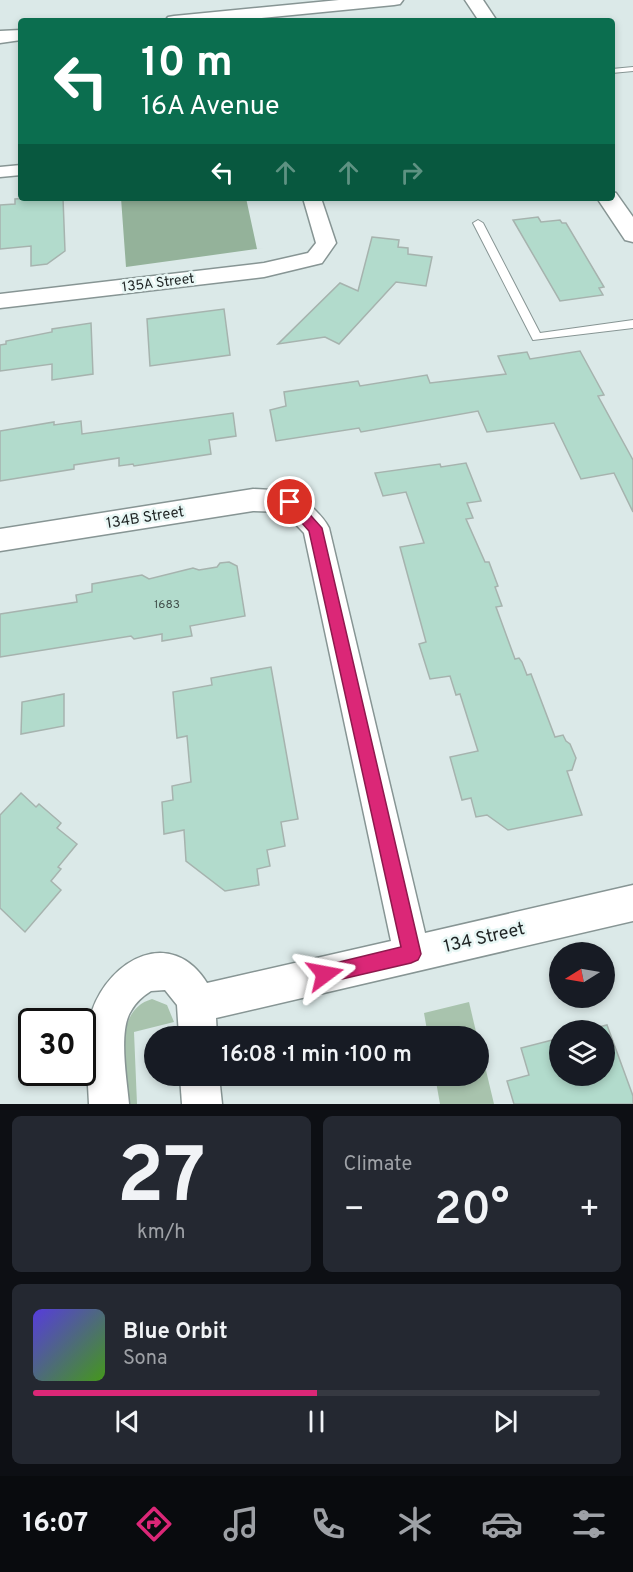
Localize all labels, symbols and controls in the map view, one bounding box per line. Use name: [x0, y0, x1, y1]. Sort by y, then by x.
text: 10 m: [141, 38, 233, 91]
icon: left: [42, 42, 120, 120]
text: 16A Avenue: [141, 90, 279, 124]
icon: left: [206, 156, 239, 189]
icon: ahead: [269, 156, 302, 189]
icon: ahead: [332, 156, 365, 189]
icon: right: [395, 156, 428, 189]
street label: 135A Street: [121, 271, 195, 296]
pin: [264, 476, 315, 527]
icon: arrive: [273, 485, 306, 518]
street label: 134B Street: [105, 503, 186, 534]
house number: 1683: [154, 597, 180, 613]
street label: 134 Street: [442, 918, 527, 959]
position arrow: [293, 942, 357, 1006]
north arrow: [549, 942, 615, 1008]
map controls: [549, 942, 615, 1086]
speed limit sign: 30: [18, 1008, 96, 1086]
button: layers: [549, 1020, 615, 1086]
text: 16:08 · 1 min · 100 m: [221, 1042, 412, 1069]
text: 27: [117, 1131, 206, 1230]
text: Climate: [344, 1152, 412, 1178]
text: 20°: [434, 1183, 510, 1240]
text: −: [344, 1190, 365, 1232]
text: +: [579, 1190, 600, 1232]
text: km/h: [137, 1220, 186, 1246]
text: Blue Orbit: [123, 1319, 228, 1346]
text: Sona: [123, 1346, 168, 1372]
icon: previous: [111, 1405, 144, 1438]
icon: pause: [300, 1405, 333, 1438]
icon: next: [489, 1405, 522, 1438]
icon: directions: [133, 1503, 175, 1545]
icon: music: [220, 1503, 262, 1545]
icon: phone: [307, 1503, 349, 1545]
icon: climate: [394, 1503, 436, 1545]
icon: car: [481, 1503, 523, 1545]
icon: filters: [568, 1503, 610, 1545]
text: 16:07: [23, 1507, 88, 1541]

